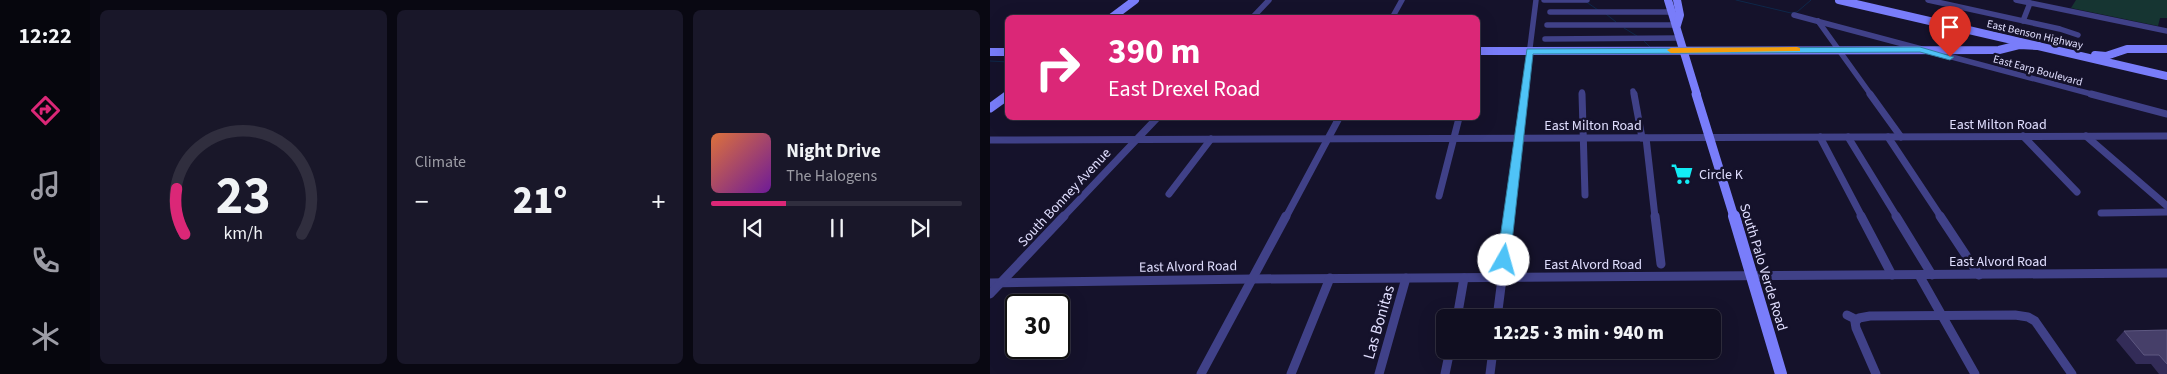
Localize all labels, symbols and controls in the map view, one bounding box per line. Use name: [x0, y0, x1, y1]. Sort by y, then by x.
pin: [1929, 6, 1971, 57]
icon: arrive: [1936, 13, 1964, 41]
street label: East Benson Highway: [1985, 16, 2084, 53]
text: 12:22: [18, 20, 72, 52]
text: 390 m: [1108, 27, 1200, 77]
icon: right: [1025, 35, 1090, 100]
street label: East Earp Boulevard: [1991, 51, 2084, 90]
text: East Drexel Road: [1108, 73, 1261, 105]
icon: directions: [28, 93, 63, 128]
street label: East Milton Road: [1949, 115, 2047, 135]
street label: East Milton Road: [1544, 116, 1642, 136]
text: Night Drive: [786, 138, 881, 165]
street label: South Bonney Avenue: [1014, 144, 1116, 251]
text: Climate: [415, 151, 466, 173]
text: 23: [216, 160, 271, 234]
supermarket icon: Circle K: [1669, 161, 1695, 187]
text: The Halogens: [786, 165, 877, 187]
place label: Circle K: [1699, 165, 1744, 185]
icon: music: [28, 168, 63, 203]
text: 21°: [513, 174, 567, 228]
text: −: [415, 182, 429, 222]
text: +: [651, 182, 665, 222]
street label: South Palo Verde Road: [1734, 201, 1792, 334]
icon: previous: [739, 214, 767, 242]
icon: pause: [823, 214, 851, 242]
icon: next: [906, 214, 934, 242]
text: km/h: [224, 221, 263, 246]
position arrow: [1477, 233, 1529, 285]
icon: phone: [28, 243, 63, 278]
street label: East Alvord Road: [1949, 252, 2047, 272]
street label: East Alvord Road: [1544, 255, 1642, 275]
street label: East Alvord Road: [1139, 256, 1237, 278]
street label: Las Bonitas: [1358, 282, 1400, 362]
speed limit sign: 30: [1005, 294, 1070, 359]
icon: climate: [28, 319, 63, 354]
text: 12:25 · 3 min · 940 m: [1493, 320, 1664, 347]

